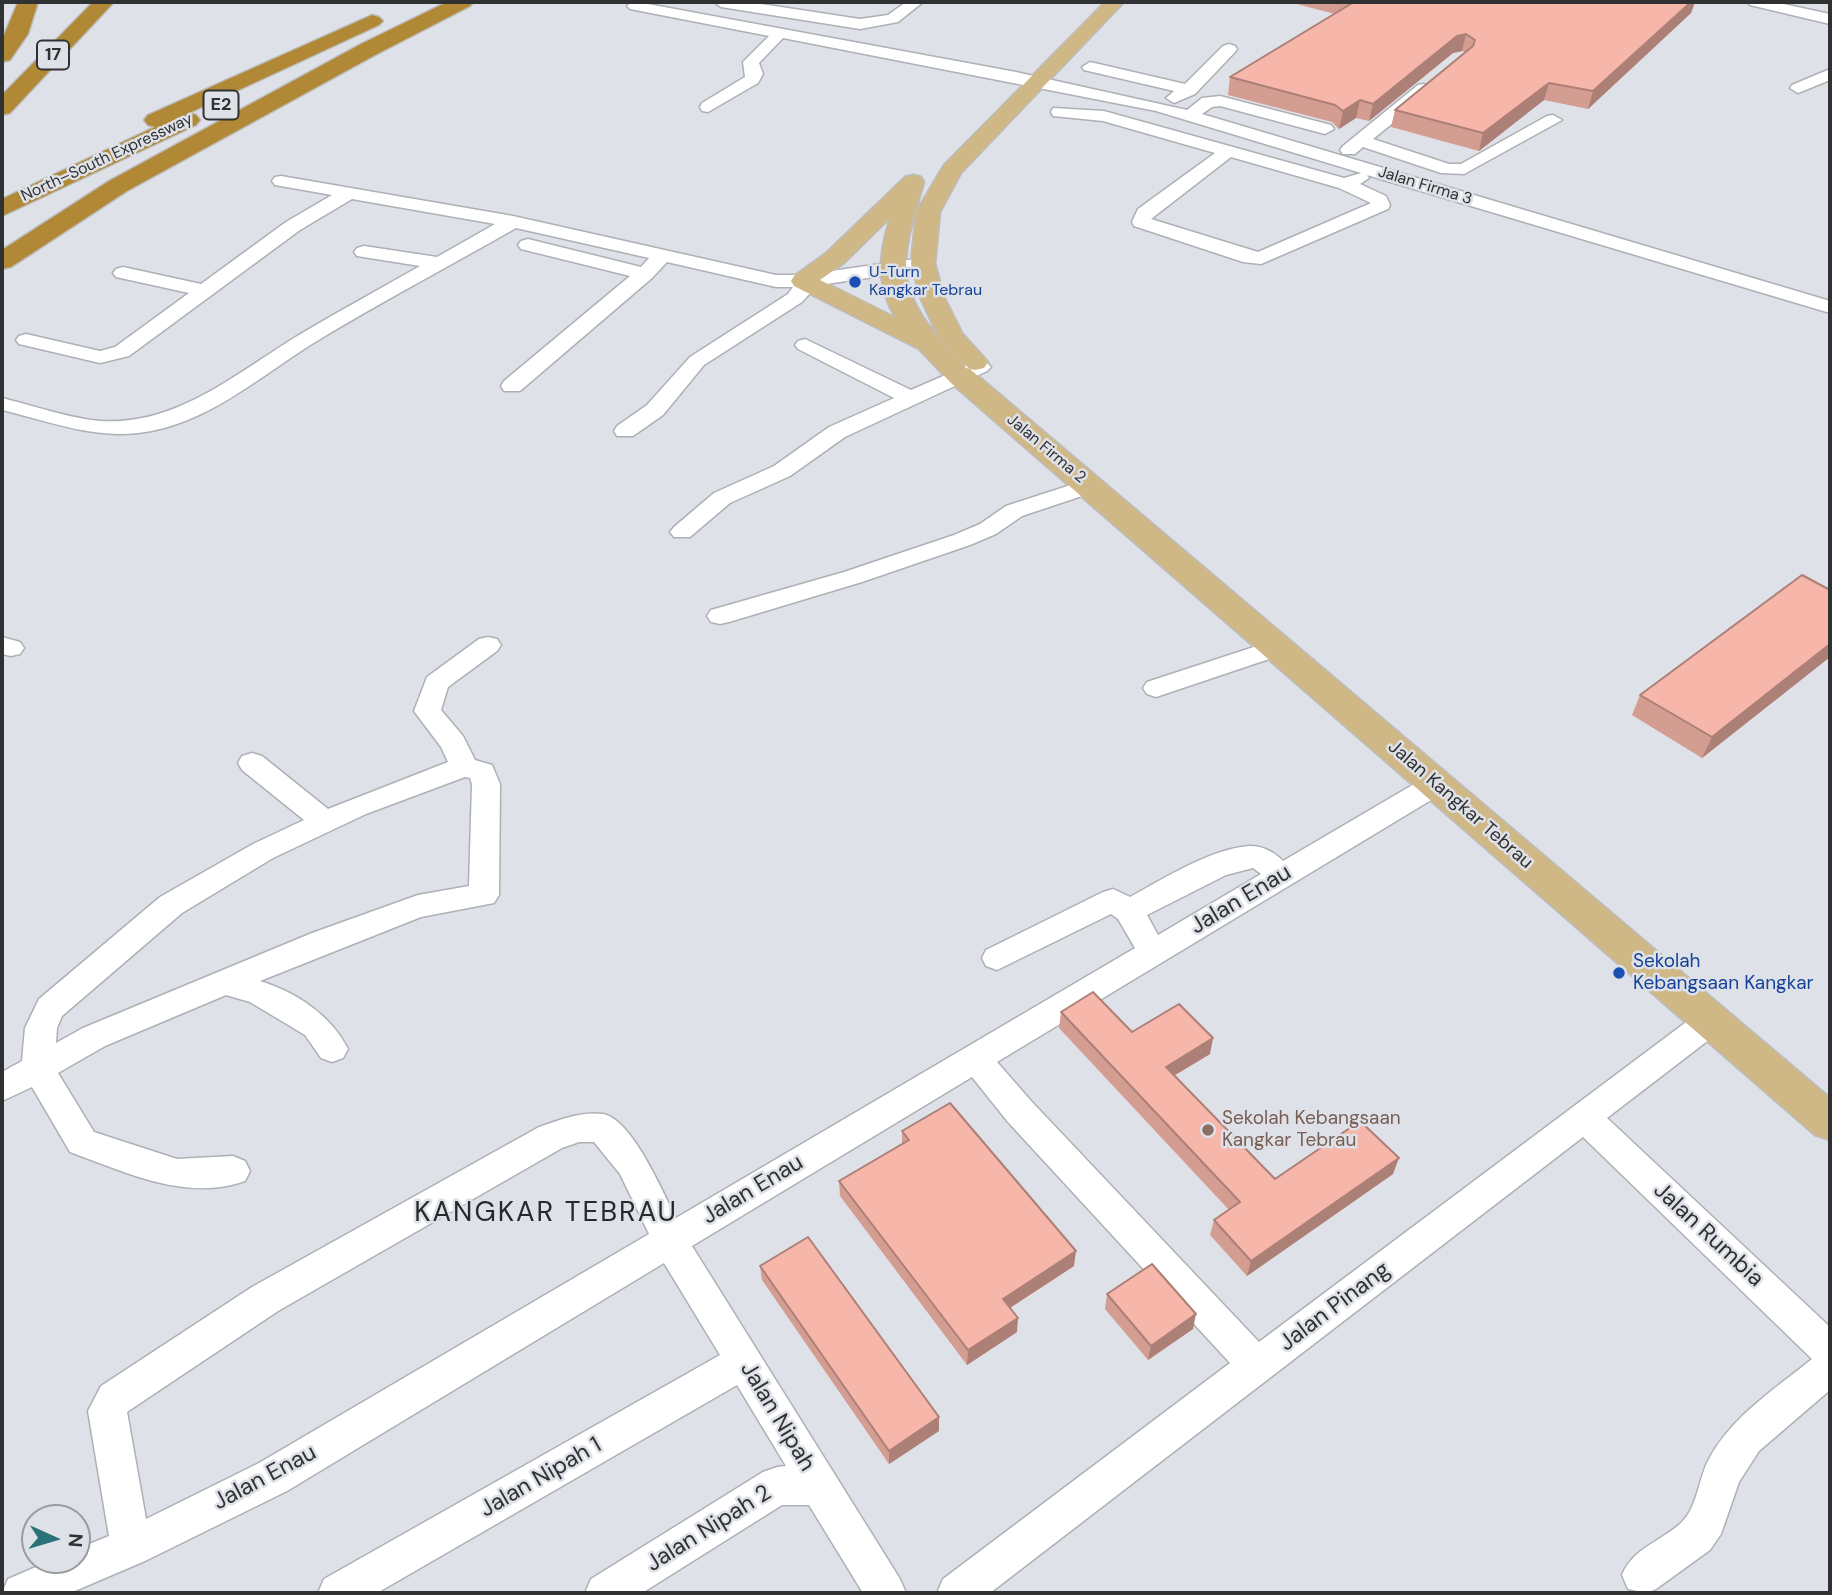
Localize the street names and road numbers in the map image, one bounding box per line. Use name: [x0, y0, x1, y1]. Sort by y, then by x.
road number: 17: [37, 40, 69, 70]
road number: E2: [204, 90, 238, 120]
street label: North–South Expressway: [18, 110, 196, 206]
street label: Jalan Firma 3: [1376, 163, 1474, 209]
street label: Jalan Firma 2: [1003, 410, 1089, 488]
street label: Jalan Kangkar Tebrau: [1383, 736, 1537, 874]
street label: Jalan Enau: [1186, 859, 1296, 941]
street label: Jalan Enau: [698, 1149, 808, 1231]
street label: Jalan Rumbia: [1647, 1177, 1769, 1293]
street label: Jalan Pinang: [1274, 1256, 1396, 1358]
street label: Jalan Nipah: [734, 1357, 820, 1477]
street label: Jalan Nipah 1: [475, 1432, 607, 1524]
street label: Jalan Enau: [209, 1439, 321, 1517]
street label: Jalan Nipah 2: [642, 1480, 776, 1578]

